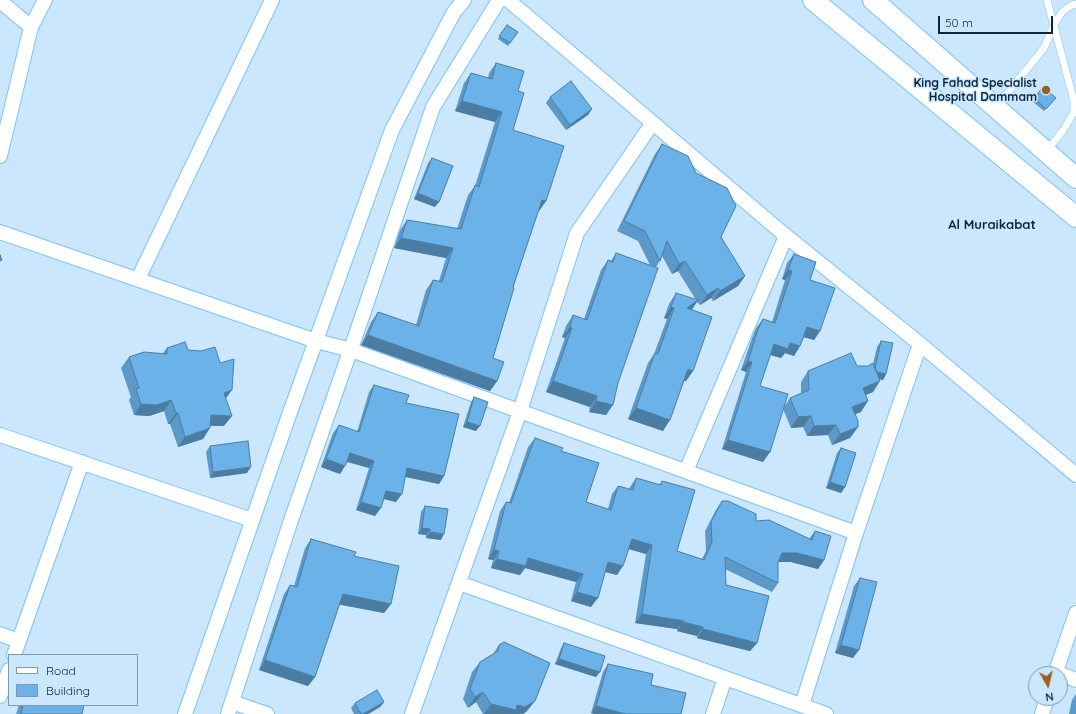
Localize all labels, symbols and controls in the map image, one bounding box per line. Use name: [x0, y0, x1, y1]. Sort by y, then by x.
scale bar: [940, 8, 1055, 34]
text: 50 m: [945, 15, 973, 30]
place label: King Fahad Specialist Hospital Dammam: [913, 76, 1037, 104]
marker: King Fahad Specialist Hospital Dammam: [1040, 84, 1052, 96]
district label: Al Muraikabat: [948, 217, 1036, 233]
legend: [8, 654, 138, 706]
text: Road: [46, 663, 76, 678]
north arrow: [1028, 666, 1068, 706]
text: Building: [46, 683, 90, 698]
text: N: [1045, 689, 1055, 704]

